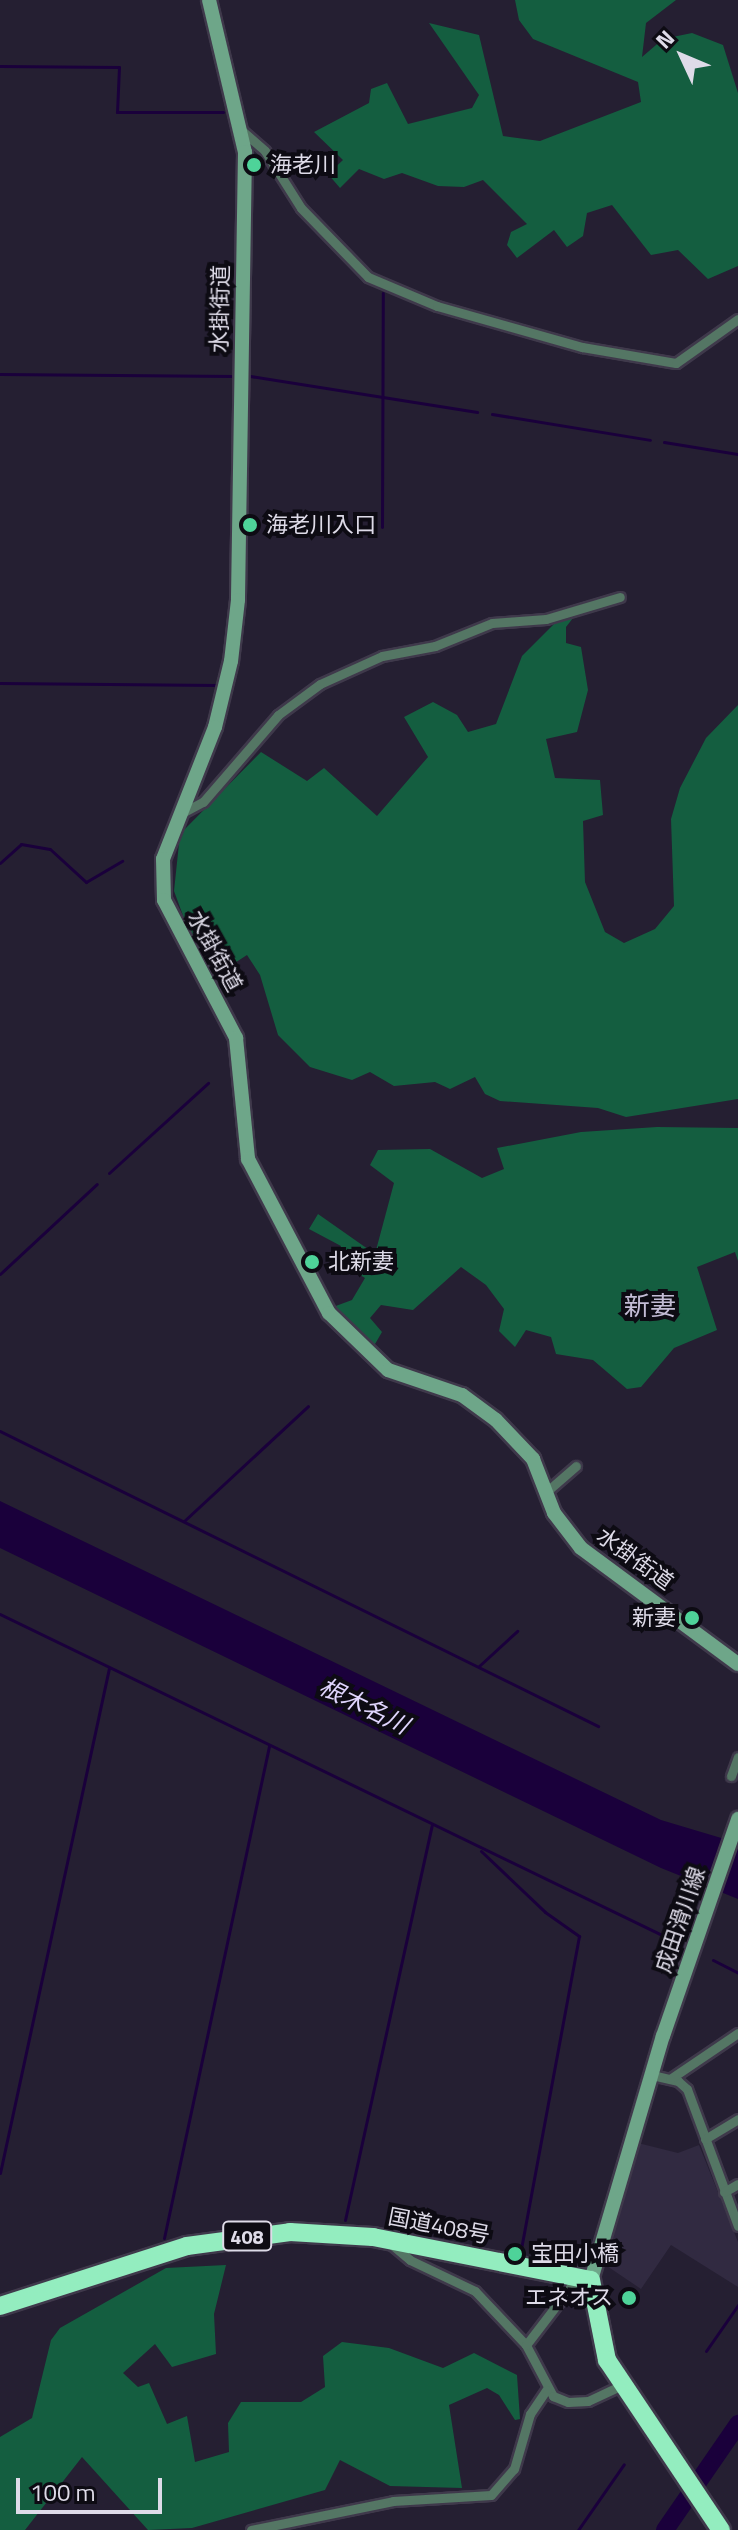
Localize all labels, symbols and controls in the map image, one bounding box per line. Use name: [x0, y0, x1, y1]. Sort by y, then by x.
north arrow: [642, 16, 722, 96]
text: N: [647, 22, 682, 57]
place label: 海老川: [270, 152, 336, 178]
marker: 海老川: [245, 156, 263, 174]
street label: 水掛街道: [206, 265, 234, 353]
place label: 海老川入口: [266, 512, 376, 538]
marker: 海老川入口: [241, 516, 259, 534]
street label: 水掛街道: [182, 906, 248, 996]
place label: 北新妻: [328, 1249, 394, 1275]
marker: 北新妻: [303, 1253, 321, 1271]
district label: 新妻: [624, 1290, 676, 1322]
street label: 水掛街道: [592, 1522, 678, 1596]
place label: 新妻: [632, 1605, 676, 1631]
marker: 新妻: [683, 1609, 701, 1627]
water label: 根木名川: [315, 1672, 413, 1740]
street label: 成田滑川線: [650, 1864, 710, 1976]
street label: 国道408号: [386, 2203, 492, 2249]
road number: 408: [221, 2220, 273, 2252]
place label: 宝田小橋: [531, 2241, 619, 2267]
marker: 宝田小橋: [506, 2245, 524, 2263]
place label: エネオス: [525, 2285, 613, 2311]
marker: エネオス: [620, 2289, 638, 2307]
scale bar: [20, 2462, 166, 2512]
text: 100 m: [30, 2474, 96, 2510]

